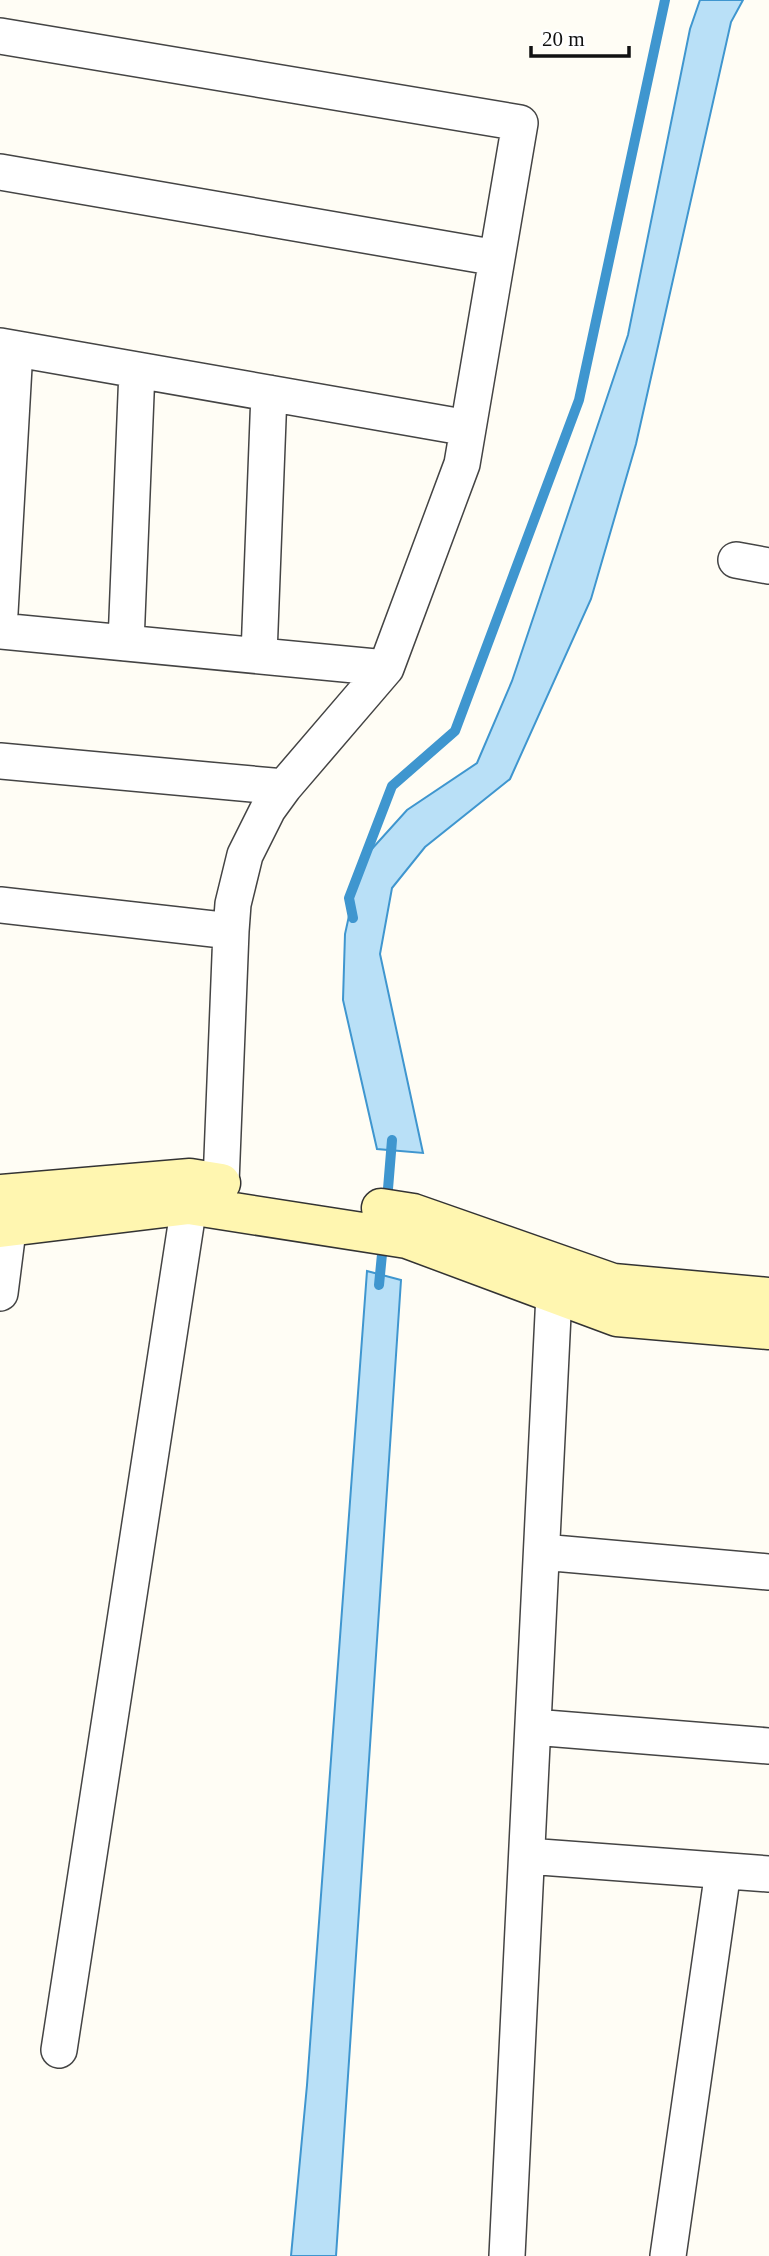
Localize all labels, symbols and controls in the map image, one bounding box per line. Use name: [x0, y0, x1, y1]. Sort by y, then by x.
scale bar: [531, 14, 629, 58]
text: 20 m: [542, 27, 585, 51]

